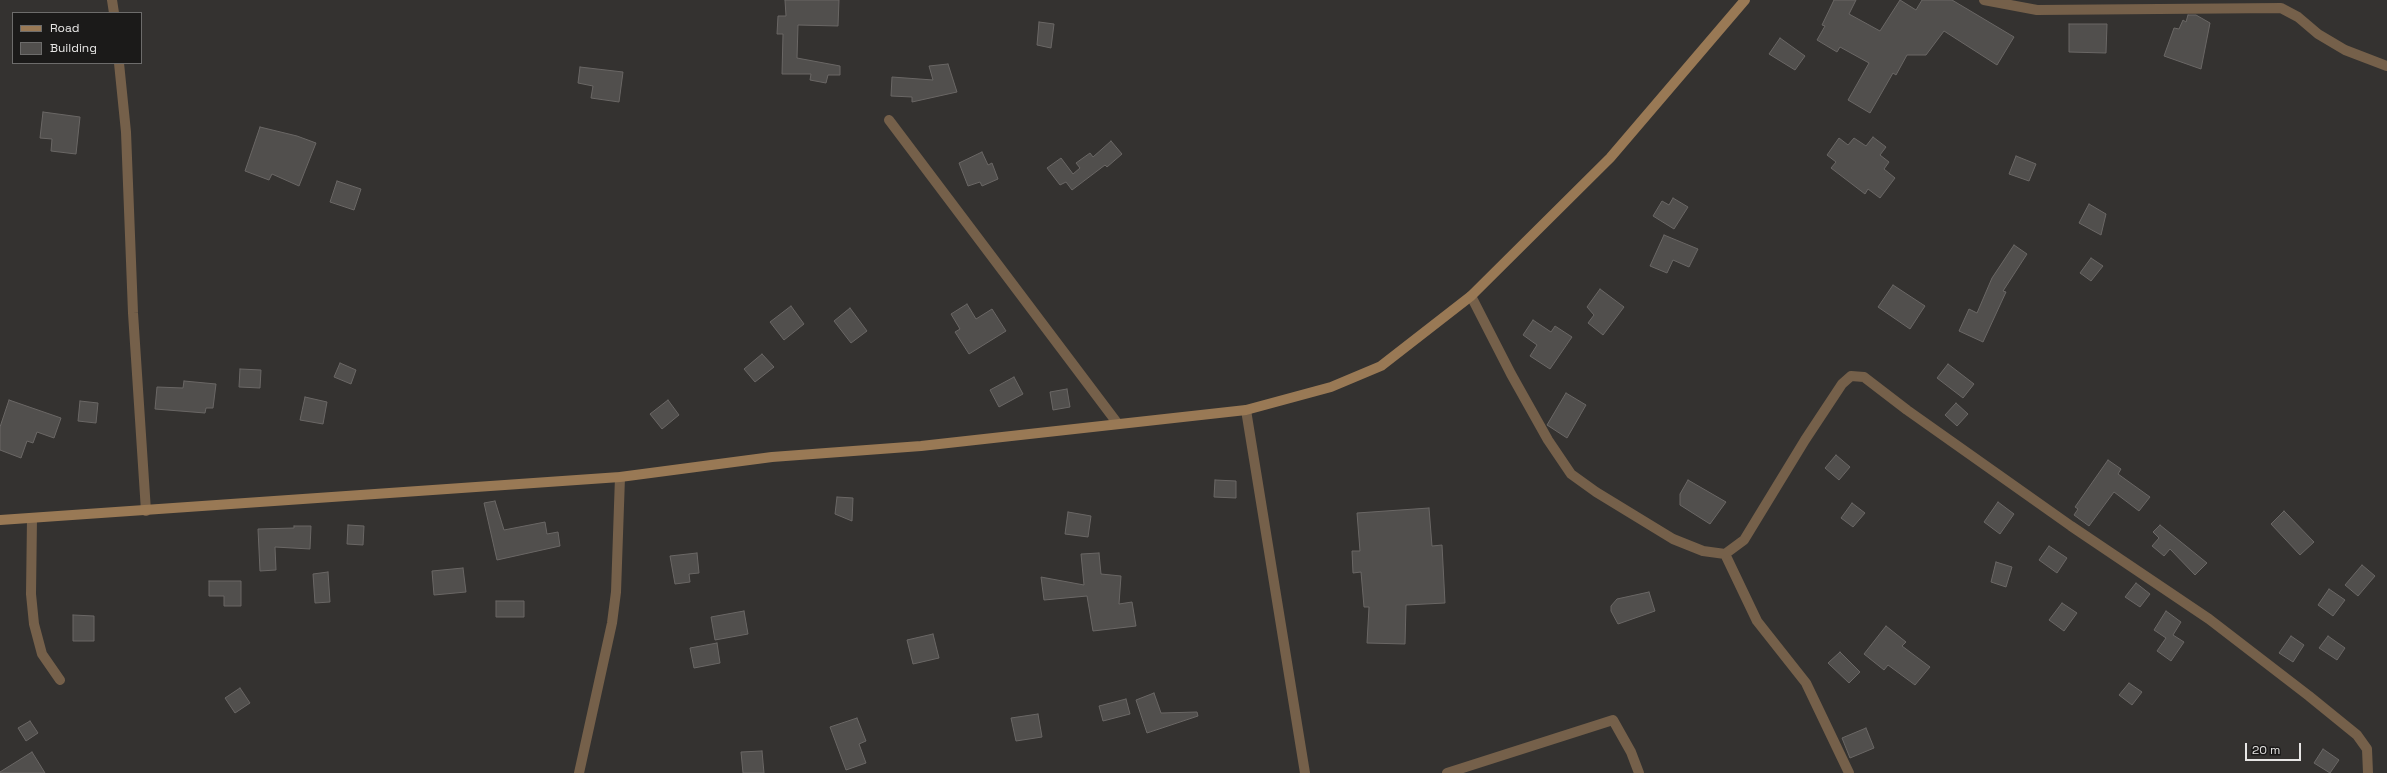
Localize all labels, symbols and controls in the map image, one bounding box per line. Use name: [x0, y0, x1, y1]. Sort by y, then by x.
legend: [12, 12, 142, 64]
text: Road: [50, 20, 79, 36]
text: Building: [50, 40, 97, 56]
scale bar: [2247, 735, 2303, 761]
text: 20 m: [2252, 742, 2280, 758]

